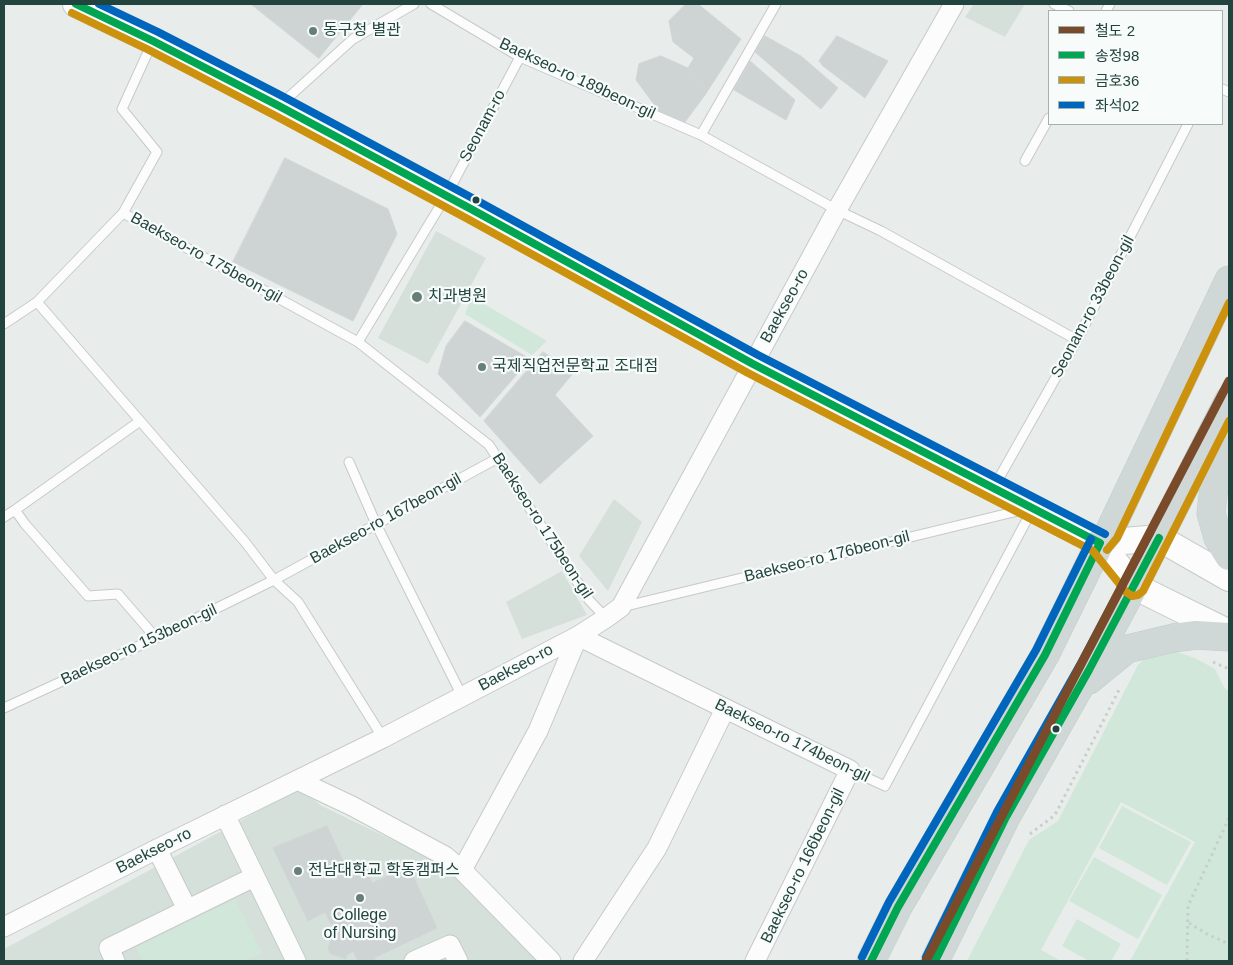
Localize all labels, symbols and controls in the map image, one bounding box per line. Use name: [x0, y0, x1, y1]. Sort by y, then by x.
legend: [1048, 10, 1223, 125]
place label: 동구청 별관: [323, 21, 401, 41]
text: 철도 2: [1095, 22, 1135, 39]
marker: 동구청 별관: [307, 25, 319, 37]
street label: Baekseo-ro 189beon-gil: [496, 34, 658, 124]
text: 송정98: [1095, 47, 1139, 64]
text: 금호36: [1095, 72, 1139, 89]
street label: Seonam-ro: [456, 87, 510, 165]
text: 좌석02: [1095, 97, 1139, 114]
unlabelled marker: [471, 195, 481, 205]
street label: Baekseo-ro 175beon-gil: [127, 208, 285, 308]
street label: Seonam-ro 33beon-gil: [1047, 233, 1139, 381]
street label: Baekseo-ro: [757, 266, 813, 346]
place label: 치과병원: [428, 287, 487, 307]
marker: 치과병원: [410, 290, 424, 304]
place label: 국제직업전문학교 조대점: [492, 357, 658, 377]
marker: 국제직업전문학교 조대점: [476, 361, 488, 373]
street label: Baekseo-ro 175beon-gil: [488, 450, 596, 602]
street label: Baekseo-ro 167beon-gil: [307, 469, 465, 569]
street label: Baekseo-ro 176beon-gil: [742, 527, 912, 587]
street label: Baekseo-ro 153beon-gil: [58, 600, 220, 690]
street label: Baekseo-ro: [475, 640, 557, 696]
street label: Baekseo-ro 174beon-gil: [711, 695, 873, 787]
unlabelled marker: [1051, 724, 1061, 734]
street label: Baekseo-ro 166beon-gil: [757, 785, 849, 947]
street label: Baekseo-ro: [113, 824, 195, 878]
place label: 전남대학교 학동캠퍼스: [308, 861, 460, 881]
marker: 전남대학교 학동캠퍼스: [292, 865, 304, 877]
marker: College of Nursing: [354, 892, 366, 904]
place label: College of Nursing: [324, 906, 396, 944]

